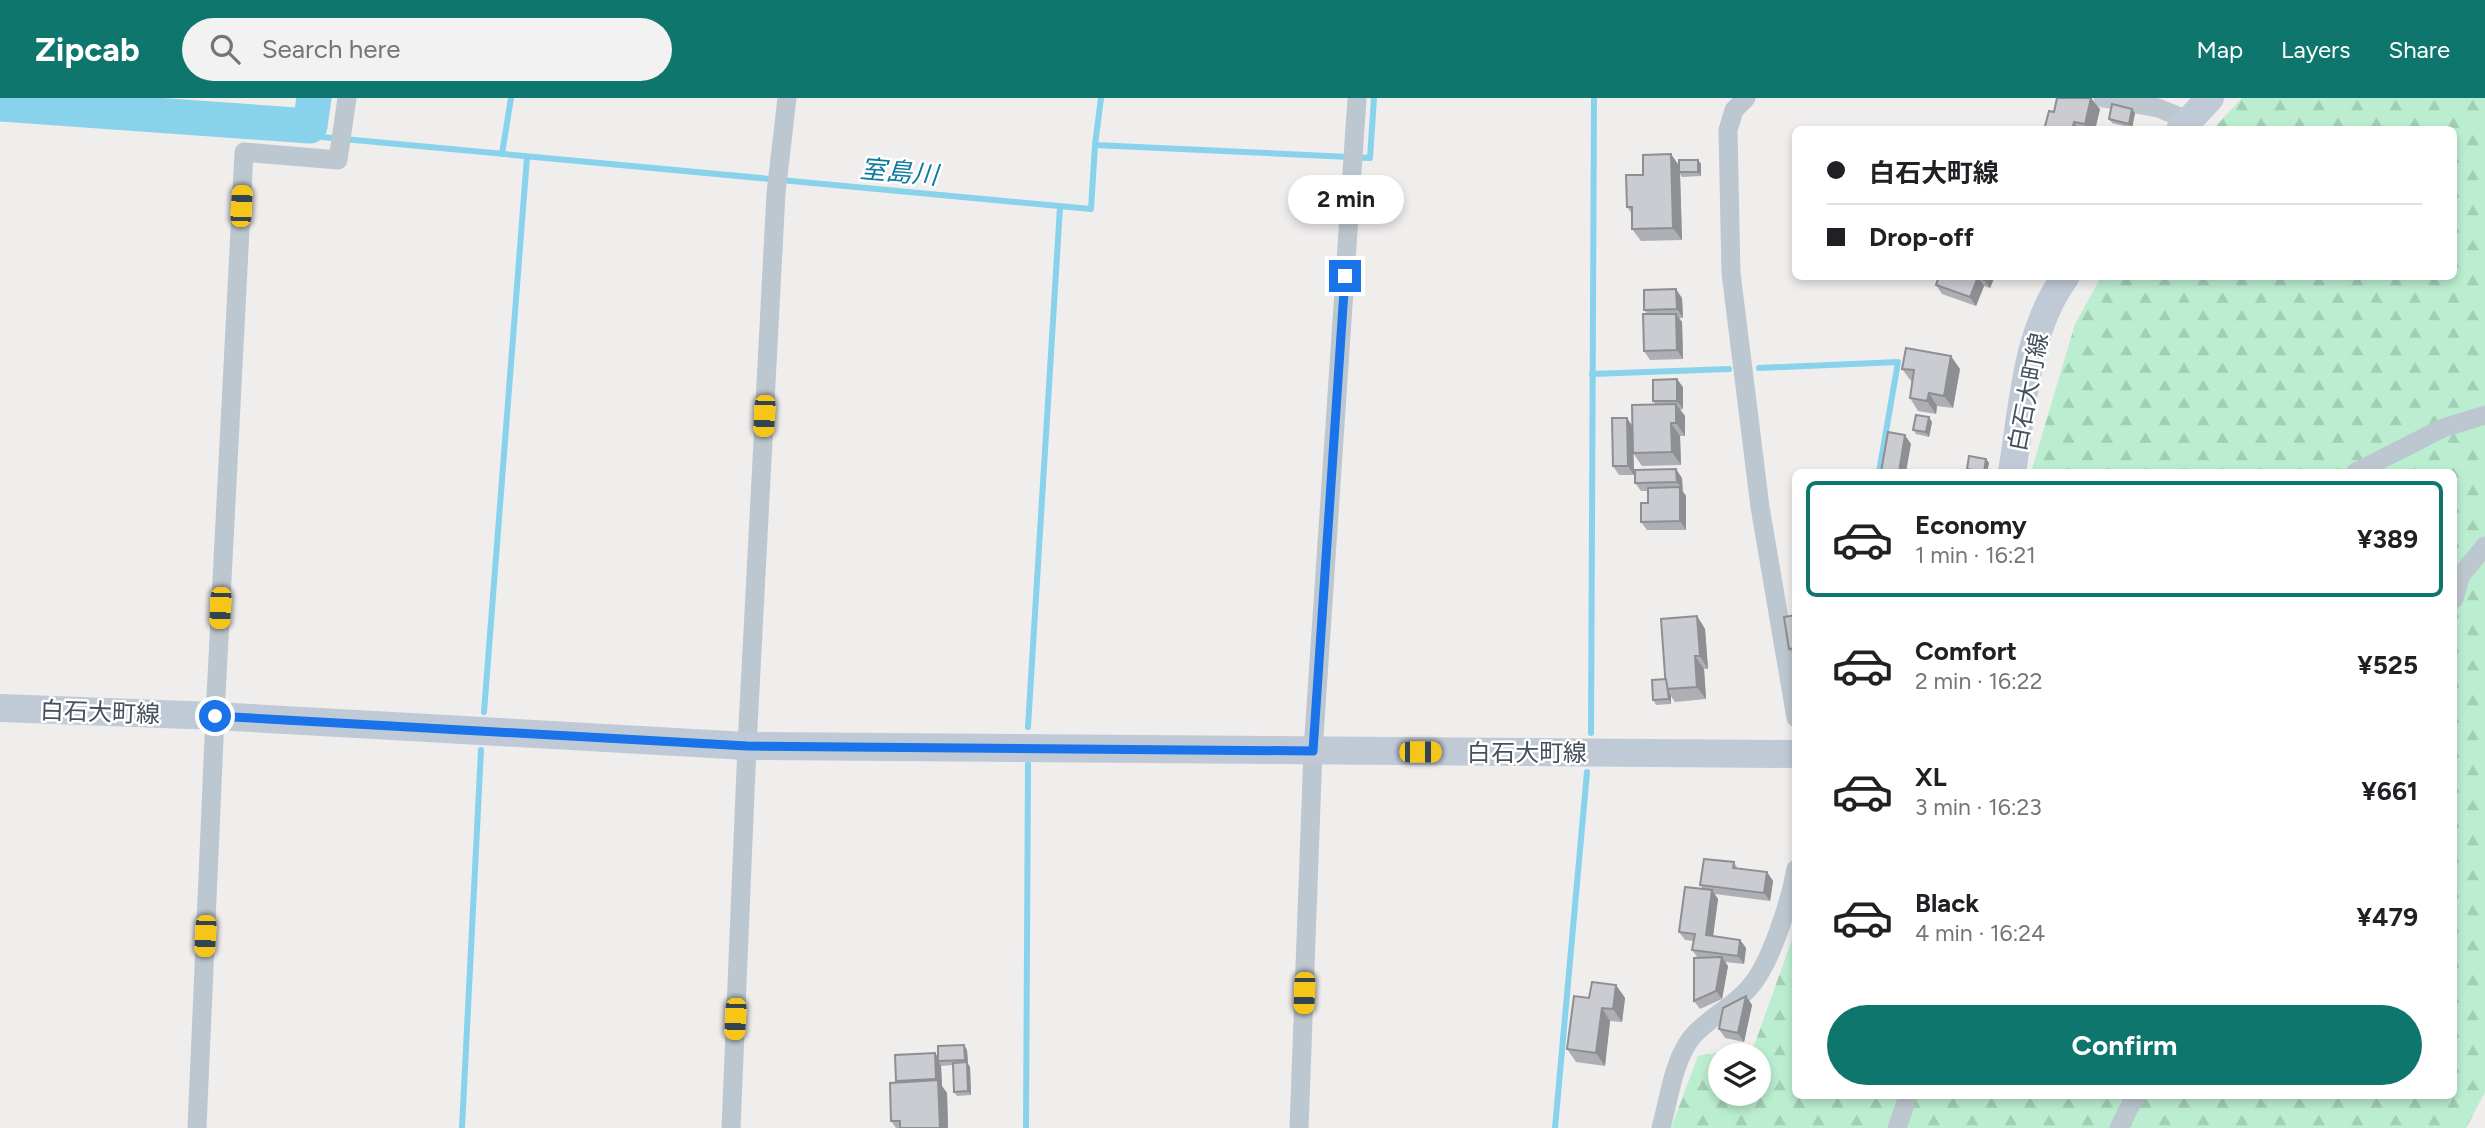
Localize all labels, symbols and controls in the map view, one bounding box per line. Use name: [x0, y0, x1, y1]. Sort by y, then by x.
search box: [182, 18, 672, 81]
text: Zipcab: [35, 30, 140, 69]
icon: search: [206, 30, 244, 68]
text: Search here: [262, 33, 401, 65]
text: Map: [2196, 35, 2243, 64]
text: Layers: [2281, 35, 2350, 64]
text: Share: [2388, 35, 2450, 64]
water label: 室島川: [859, 153, 942, 192]
text: 白石大町線: [1869, 157, 1999, 189]
callout: 2 min: [1287, 174, 1403, 223]
car: [230, 184, 253, 228]
text: 2 min: [1317, 185, 1375, 213]
text: Drop-off: [1869, 221, 1974, 253]
route end: [1329, 260, 1361, 292]
street label: 白石大町線: [2002, 330, 2054, 454]
car: [753, 394, 776, 438]
icon: car: [1831, 508, 1894, 571]
text: Economy: [1915, 509, 2027, 541]
text: ¥389: [2357, 523, 2418, 555]
text: 1 min · 16:21: [1915, 541, 2036, 569]
car: [209, 586, 232, 630]
icon: car: [1831, 634, 1894, 697]
text: Comfort: [1915, 635, 2017, 667]
text: ¥525: [2357, 649, 2418, 681]
text: 2 min · 16:22: [1915, 667, 2043, 695]
street label: 白石大町線: [40, 695, 160, 729]
route start: [199, 700, 231, 732]
street label: 白石大町線: [1467, 738, 1587, 767]
car: [1400, 742, 1442, 763]
icon: car: [1831, 760, 1894, 823]
text: XL: [1915, 761, 1947, 793]
text: ¥661: [2361, 775, 2418, 807]
text: 3 min · 16:23: [1915, 793, 2042, 821]
icon: car: [1831, 886, 1894, 949]
text: Black: [1915, 887, 1979, 919]
text: ¥479: [2357, 901, 2418, 933]
car: [194, 914, 217, 958]
text: 4 min · 16:24: [1915, 919, 2045, 947]
car: [1293, 972, 1316, 1014]
car: [724, 997, 747, 1041]
button: Confirm: [1827, 1005, 2422, 1085]
map controls: [1708, 1043, 1771, 1106]
button: layers: [1708, 1043, 1771, 1106]

